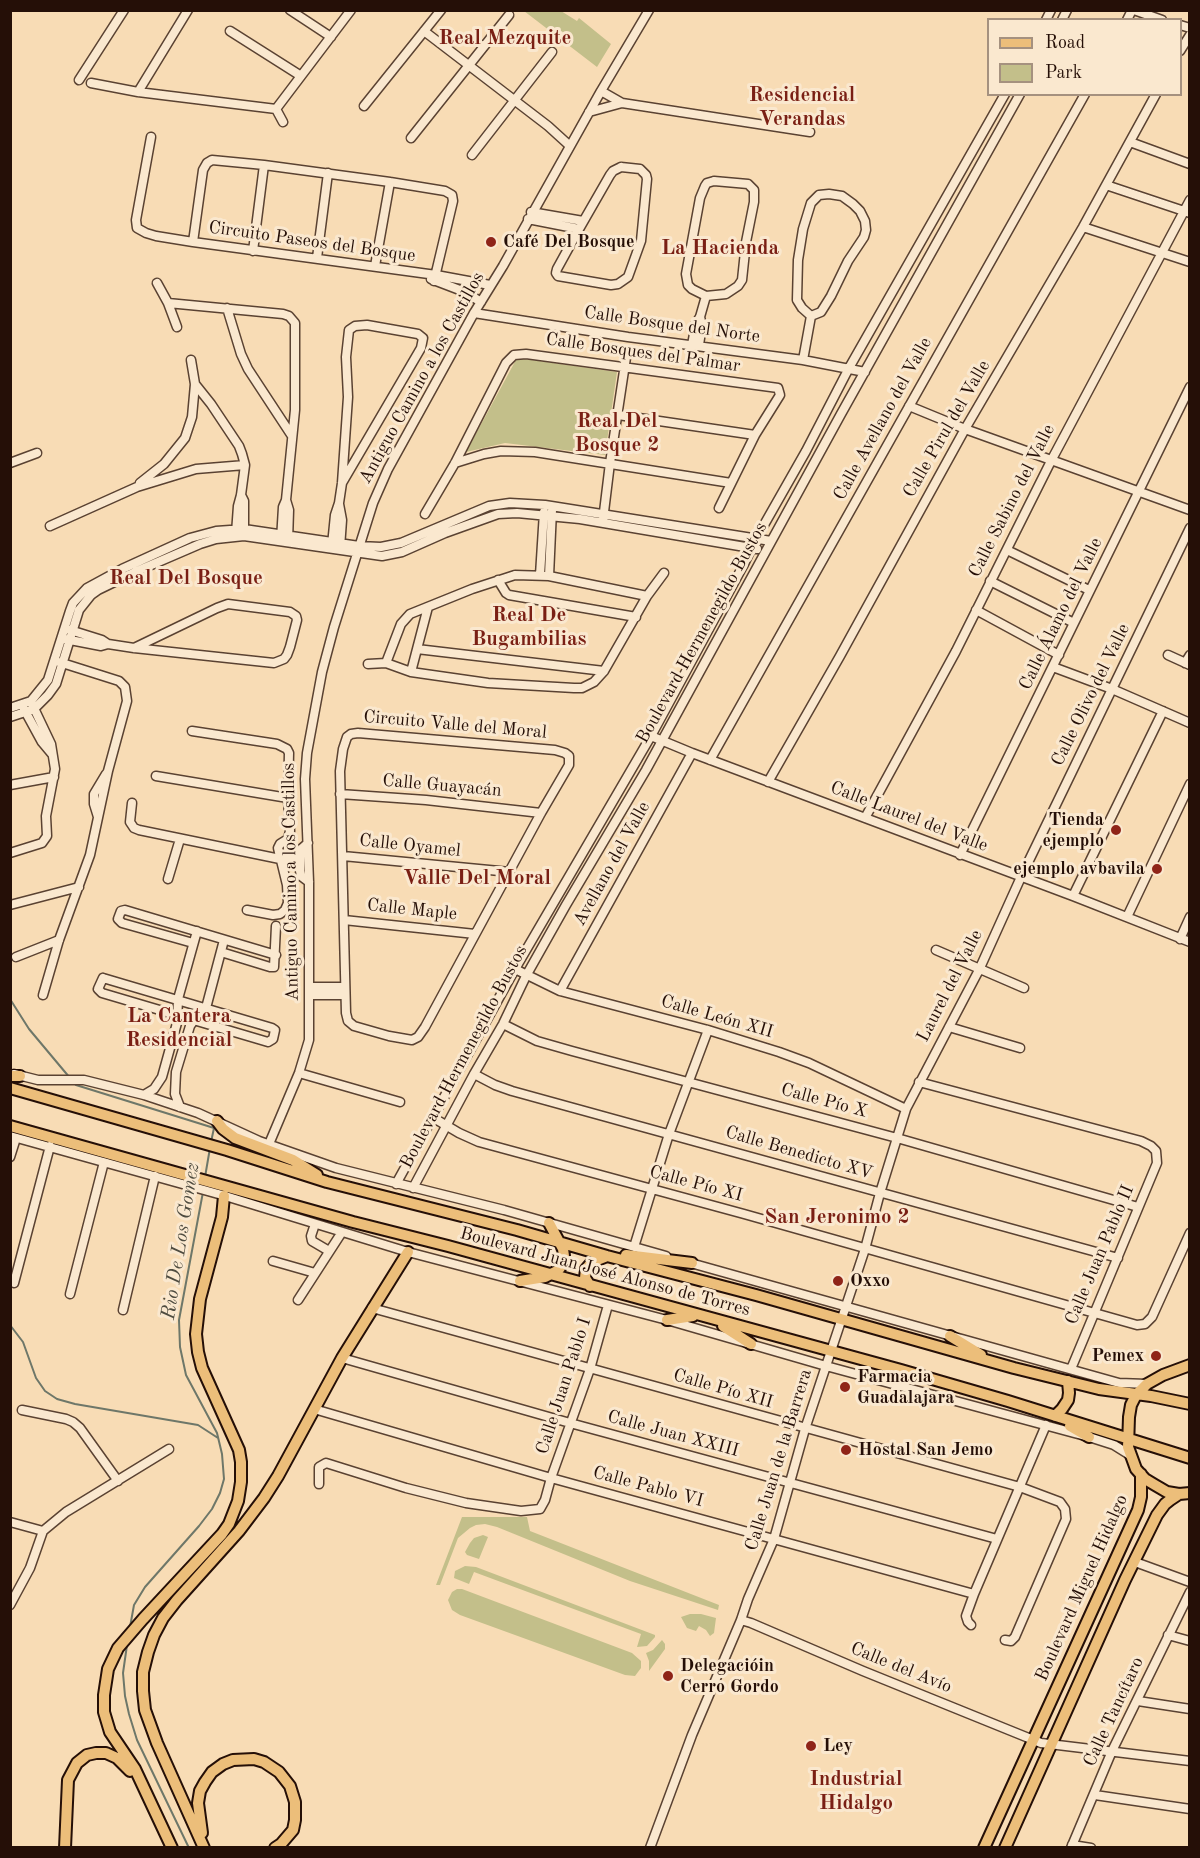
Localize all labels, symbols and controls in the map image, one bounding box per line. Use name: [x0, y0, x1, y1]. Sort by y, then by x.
legend: [987, 18, 1182, 96]
district label: Real Mezquite: [439, 25, 571, 51]
text: Road: [1045, 34, 1085, 52]
text: Park: [1045, 64, 1082, 82]
district label: Residencial Verandas: [749, 82, 855, 132]
street label: Circuito Paseos del Bosque: [207, 217, 417, 267]
place label: Café Del Bosque: [503, 231, 635, 253]
marker: Café Del Bosque: [484, 235, 498, 249]
district label: La Hacienda: [661, 235, 779, 261]
street label: Antiguo Camino a los Castillos: [355, 268, 489, 488]
street label: Calle Bosque del Norte: [583, 302, 761, 348]
street label: Calle Bosques del Palmar: [544, 329, 742, 377]
street label: Calle Avellano del Valle: [829, 334, 937, 504]
street label: Calle Pirul del Valle: [899, 357, 995, 501]
district label: Real Del Bosque 2: [574, 408, 660, 458]
street label: Calle Sabino del Valle: [964, 421, 1060, 581]
street label: Boulevard Hermenegildo Bustos: [632, 518, 772, 748]
street label: Calle Álamo del Valle: [1015, 534, 1107, 694]
district label: Real Del Bosque: [109, 565, 263, 591]
district label: Real De Bugambilias: [471, 602, 587, 652]
street label: Calle Olivo del Valle: [1047, 620, 1135, 770]
street label: Circuito Valle del Moral: [362, 706, 548, 744]
street label: Antiguo Camino a los Castillos: [278, 762, 304, 1002]
street label: Calle Guayacán: [382, 770, 502, 802]
street label: Calle Laurel del Valle: [827, 777, 991, 857]
street label: Avellano del Valle: [569, 798, 655, 930]
place label: Tienda ejemplo: [1042, 809, 1104, 852]
marker: Tienda ejemplo: [1109, 823, 1123, 837]
street label: Calle Oyamel: [358, 830, 462, 862]
place label: ejemplo avbavila: [1013, 858, 1145, 880]
marker: ejemplo avbavila: [1150, 862, 1164, 876]
district label: Valle Del Moral: [403, 865, 551, 891]
street label: Calle Maple: [366, 895, 458, 925]
street label: Laurel del Valle: [912, 926, 988, 1046]
street label: Boulevard Hermenegildo Bustos: [396, 942, 532, 1172]
street label: Calle León XII: [658, 991, 776, 1043]
district label: La Cantera Residencial: [126, 1003, 232, 1053]
street label: Calle Pío X: [778, 1079, 870, 1123]
street label: Calle Benedicto XV: [723, 1122, 875, 1184]
water label: Rio De Los Gomez: [157, 1161, 205, 1321]
street label: Calle Pío XI: [647, 1161, 745, 1207]
street label: Calle Juan Pablo II: [1061, 1182, 1139, 1328]
district label: San Jeronimo 2: [764, 1204, 910, 1230]
street label: Boulevard Juan José Alonso de Torres: [457, 1223, 753, 1321]
place label: Oxxo: [850, 1270, 890, 1292]
marker: Oxxo: [831, 1274, 845, 1288]
street label: Calle Juan Pablo I: [532, 1315, 596, 1457]
place label: Pemex: [1092, 1345, 1144, 1367]
marker: Pemex: [1149, 1349, 1163, 1363]
street label: Calle Pío XII: [671, 1364, 775, 1414]
street label: Calle Juan de la Barrera: [741, 1366, 817, 1554]
place label: Farmacia Guadalajara: [857, 1366, 954, 1408]
marker: Farmacia Guadalajara: [838, 1380, 852, 1394]
street label: Calle Juan XXIII: [605, 1406, 741, 1462]
place label: Hostal San Jemo: [858, 1439, 993, 1461]
marker: Hostal San Jemo: [839, 1443, 853, 1457]
street label: Calle Pablo VI: [590, 1462, 706, 1512]
street label: Boulevard Miguel Hidalgo: [1031, 1491, 1133, 1685]
street label: Calle del Avío: [847, 1638, 955, 1698]
street label: Calle Tancítaro: [1079, 1654, 1149, 1770]
place label: Delegacióin Cerro Gordo: [680, 1655, 779, 1698]
marker: Delegacióin Cerro Gordo: [661, 1669, 675, 1683]
place label: Ley: [823, 1735, 853, 1757]
marker: Ley: [804, 1739, 818, 1753]
district label: Industrial Hidalgo: [810, 1766, 902, 1816]

